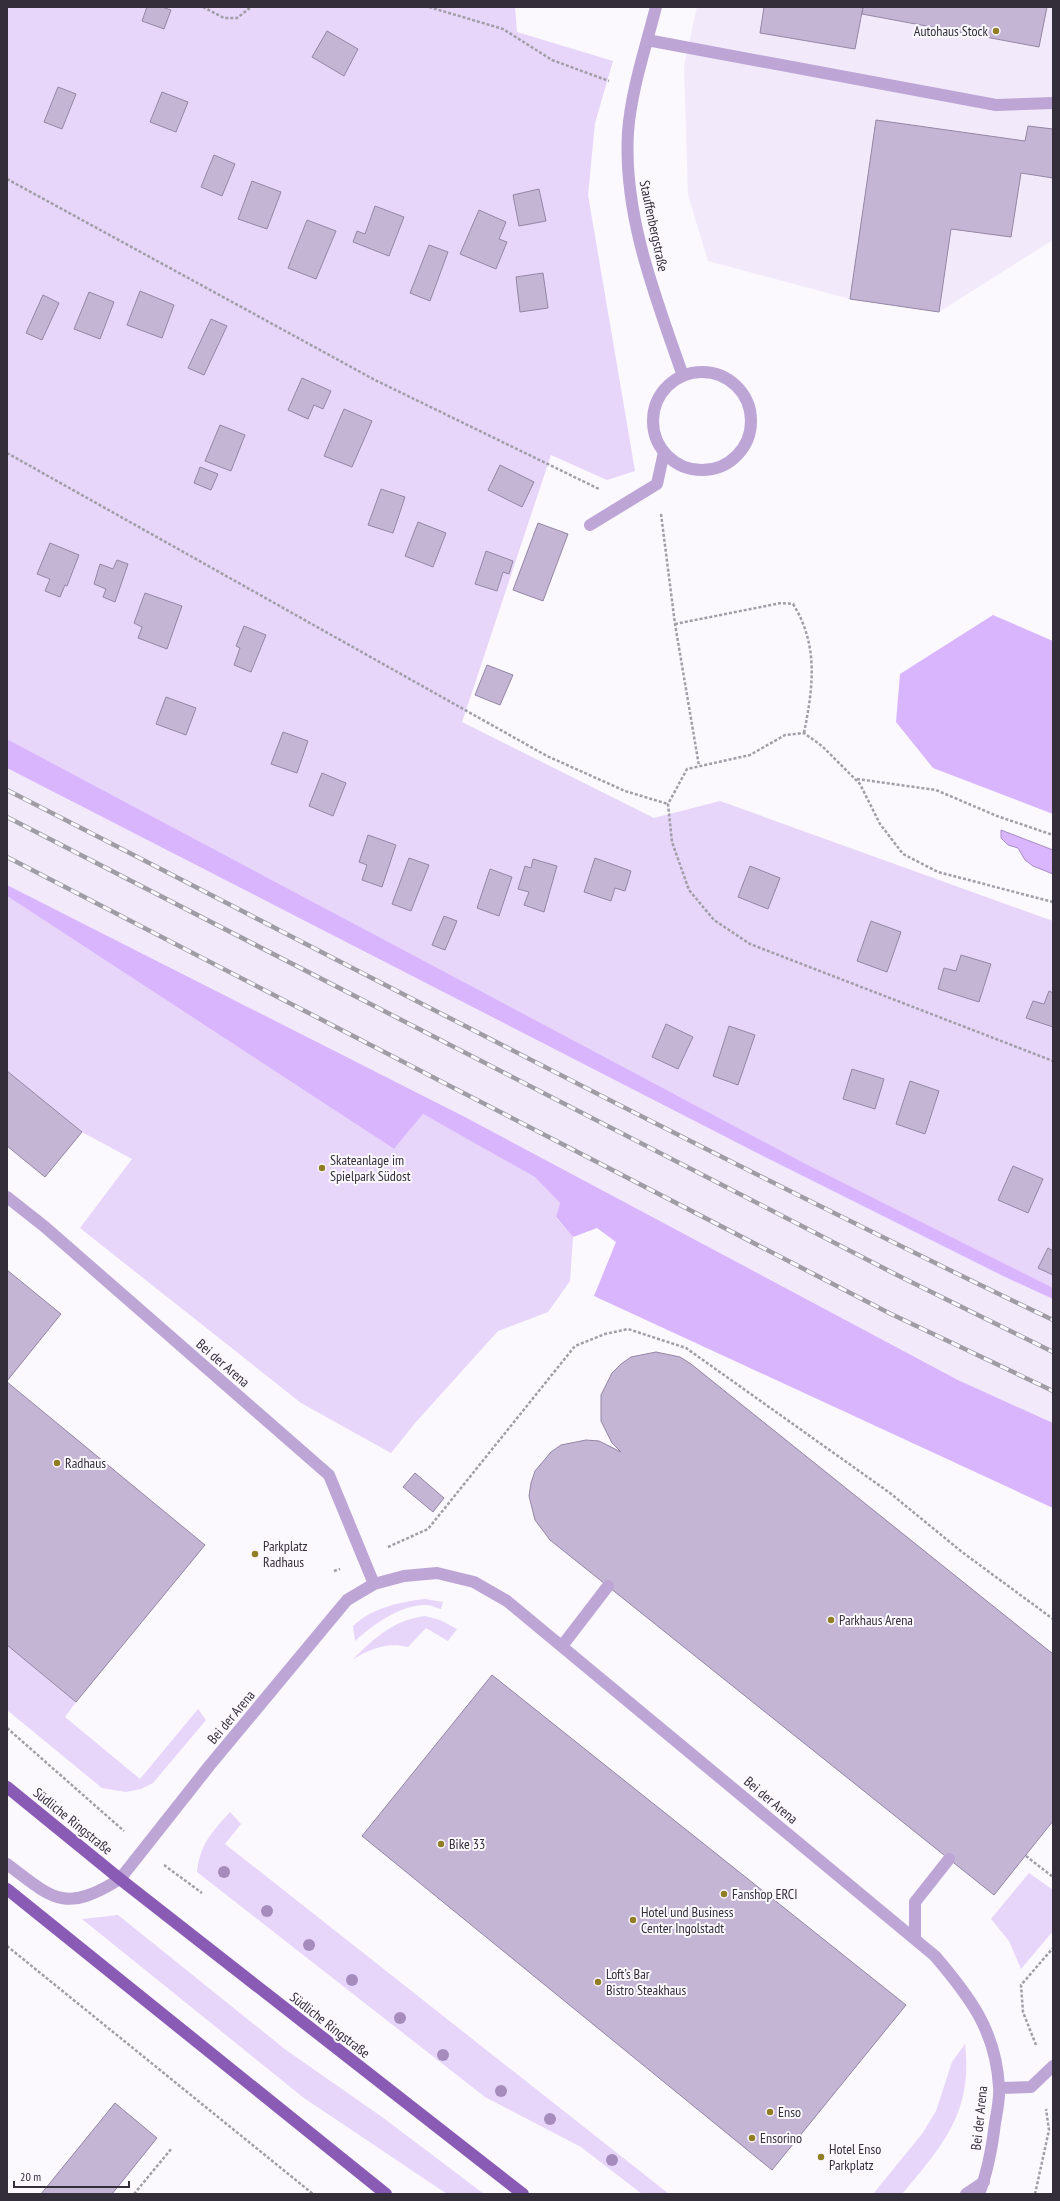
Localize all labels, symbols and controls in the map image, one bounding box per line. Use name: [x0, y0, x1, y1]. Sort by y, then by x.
place label: Autohaus Stock: [914, 22, 989, 40]
marker: Autohaus Stock: [991, 26, 1001, 36]
street label: Stauffenbergstraße: [636, 179, 673, 274]
place label: Skateanlage im Spielpark Südost: [330, 1151, 411, 1185]
marker: Skateanlage im Spielpark Südost: [317, 1163, 327, 1173]
street label: Bei der Arena: [193, 1335, 253, 1391]
place label: Radhaus: [65, 1454, 106, 1472]
marker: Radhaus: [52, 1458, 62, 1468]
place label: Parkplatz Radhaus: [263, 1537, 308, 1571]
marker: Parkplatz Radhaus: [250, 1549, 260, 1559]
place label: Parkhaus Arena: [839, 1611, 913, 1629]
marker: Parkhaus Arena: [826, 1615, 836, 1625]
street label: Bei der Arena: [203, 1686, 259, 1748]
street label: Bei der Arena: [740, 1772, 802, 1828]
street label: Südliche Ringstraße: [30, 1784, 116, 1859]
place label: Bike 33: [449, 1835, 485, 1853]
marker: Bike 33: [436, 1839, 446, 1849]
place label: Fanshop ERCI: [732, 1885, 798, 1903]
marker: Fanshop ERCI: [719, 1889, 729, 1899]
place label: Hotel und Business Center Ingolstadt: [641, 1903, 734, 1937]
marker: Hotel und Business Center Ingolstadt: [628, 1915, 638, 1925]
place label: Loft’s Bar Bistro Steakhaus: [606, 1965, 686, 1999]
marker: Loft’s Bar Bistro Steakhaus: [593, 1977, 603, 1987]
street label: Südliche Ringstraße: [286, 1988, 374, 2062]
street label: Bei der Arena: [967, 2085, 991, 2151]
place label: Enso: [778, 2103, 801, 2121]
marker: Enso: [765, 2107, 775, 2117]
place label: Ensorino: [760, 2129, 802, 2147]
marker: Ensorino: [747, 2133, 757, 2143]
place label: Hotel Enso Parkplatz: [829, 2140, 881, 2174]
marker: Hotel Enso Parkplatz: [816, 2152, 826, 2162]
scale bar: [14, 2163, 129, 2189]
text: 20 m: [20, 2169, 41, 2184]

